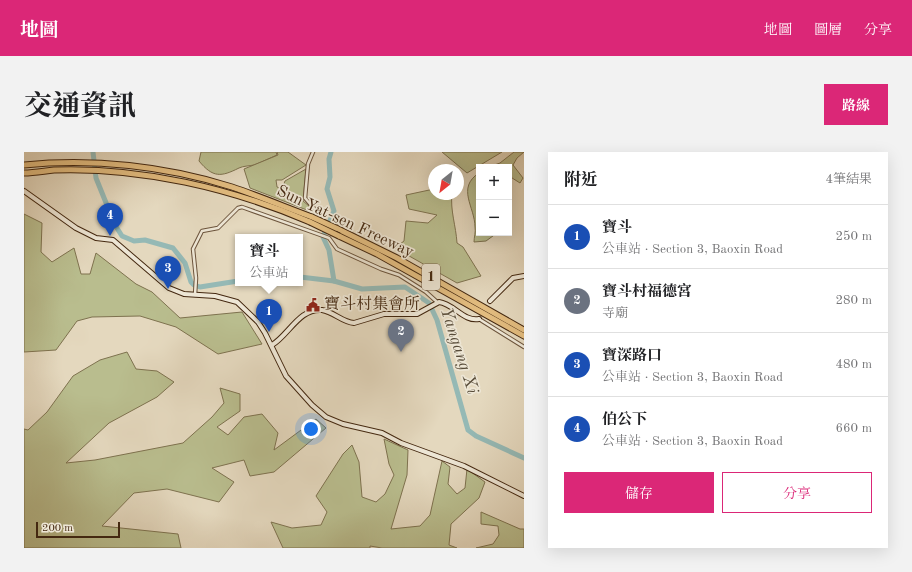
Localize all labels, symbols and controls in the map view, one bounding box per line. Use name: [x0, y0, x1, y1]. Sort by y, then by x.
text: 地圖: [20, 22, 58, 41]
text: 地圖: [764, 23, 792, 37]
text: 圖層: [814, 23, 842, 37]
text: 分享: [864, 23, 892, 37]
button: 路線: [824, 84, 888, 125]
text: 交通資訊: [24, 94, 136, 122]
north arrow: [428, 164, 464, 200]
map controls: [476, 164, 512, 236]
button: +: [476, 164, 512, 200]
text: 附近: [564, 172, 598, 189]
text: 4筆結果: [825, 173, 872, 186]
street label: Sun Yat-sen Freeway: [274, 183, 416, 261]
button: −: [476, 200, 512, 236]
pin: 4: [97, 203, 123, 236]
text: 寶斗: [602, 221, 632, 236]
text: 1: [573, 230, 581, 243]
text: 250 m: [835, 230, 872, 243]
popup: [235, 234, 303, 286]
text: 公車站 · Section 3, Baoxin Road: [602, 243, 783, 256]
text: 寶斗: [249, 245, 280, 260]
pin: 3: [155, 256, 181, 289]
road number: 1: [422, 264, 440, 290]
text: 公車站: [249, 267, 289, 280]
text: 寶斗村福德宮: [602, 285, 692, 300]
text: 2: [573, 294, 581, 307]
text: 280 m: [835, 294, 872, 307]
place label: 寶斗村集會所: [324, 295, 420, 313]
public building icon: 寶斗村集會所: [305, 297, 321, 313]
pin: 1: [256, 299, 282, 332]
water label: Yangang Xi: [437, 306, 481, 397]
text: 寺廟: [602, 307, 628, 320]
pin: 2: [388, 319, 414, 352]
text: 寶深路口: [602, 349, 662, 364]
text: 3: [573, 358, 581, 371]
text: 480 m: [835, 358, 872, 371]
text: 公車站 · Section 3, Baoxin Road: [602, 371, 783, 384]
text: 伯公下: [602, 413, 647, 428]
your location: [301, 419, 321, 439]
text: 4: [573, 422, 581, 435]
text: 660 m: [835, 422, 872, 435]
text: 公車站 · Section 3, Baoxin Road: [602, 435, 783, 448]
button: 儲存: [564, 472, 714, 513]
button: 分享: [722, 472, 872, 513]
scale bar: [36, 520, 120, 539]
text: 200 m: [42, 523, 73, 534]

